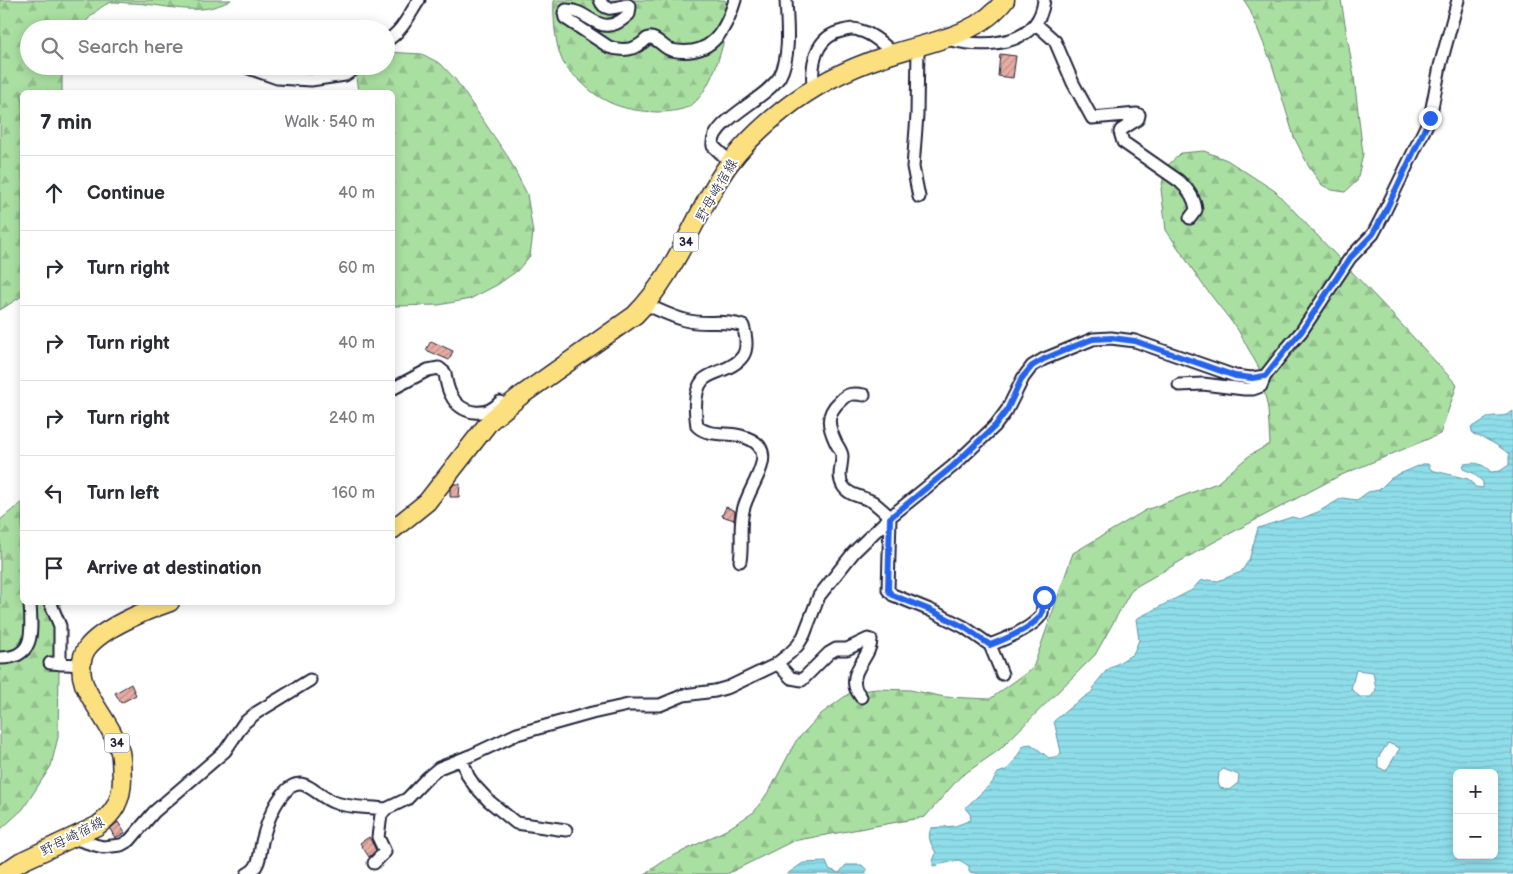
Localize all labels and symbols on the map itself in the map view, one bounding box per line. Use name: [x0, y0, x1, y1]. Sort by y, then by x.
route end: [1419, 107, 1442, 130]
street label: 野母崎宿線: [692, 156, 741, 225]
road number: 34: [674, 232, 698, 252]
route start: [1033, 586, 1056, 609]
road number: 34: [104, 734, 130, 752]
street label: 野母崎宿線: [37, 813, 107, 860]

